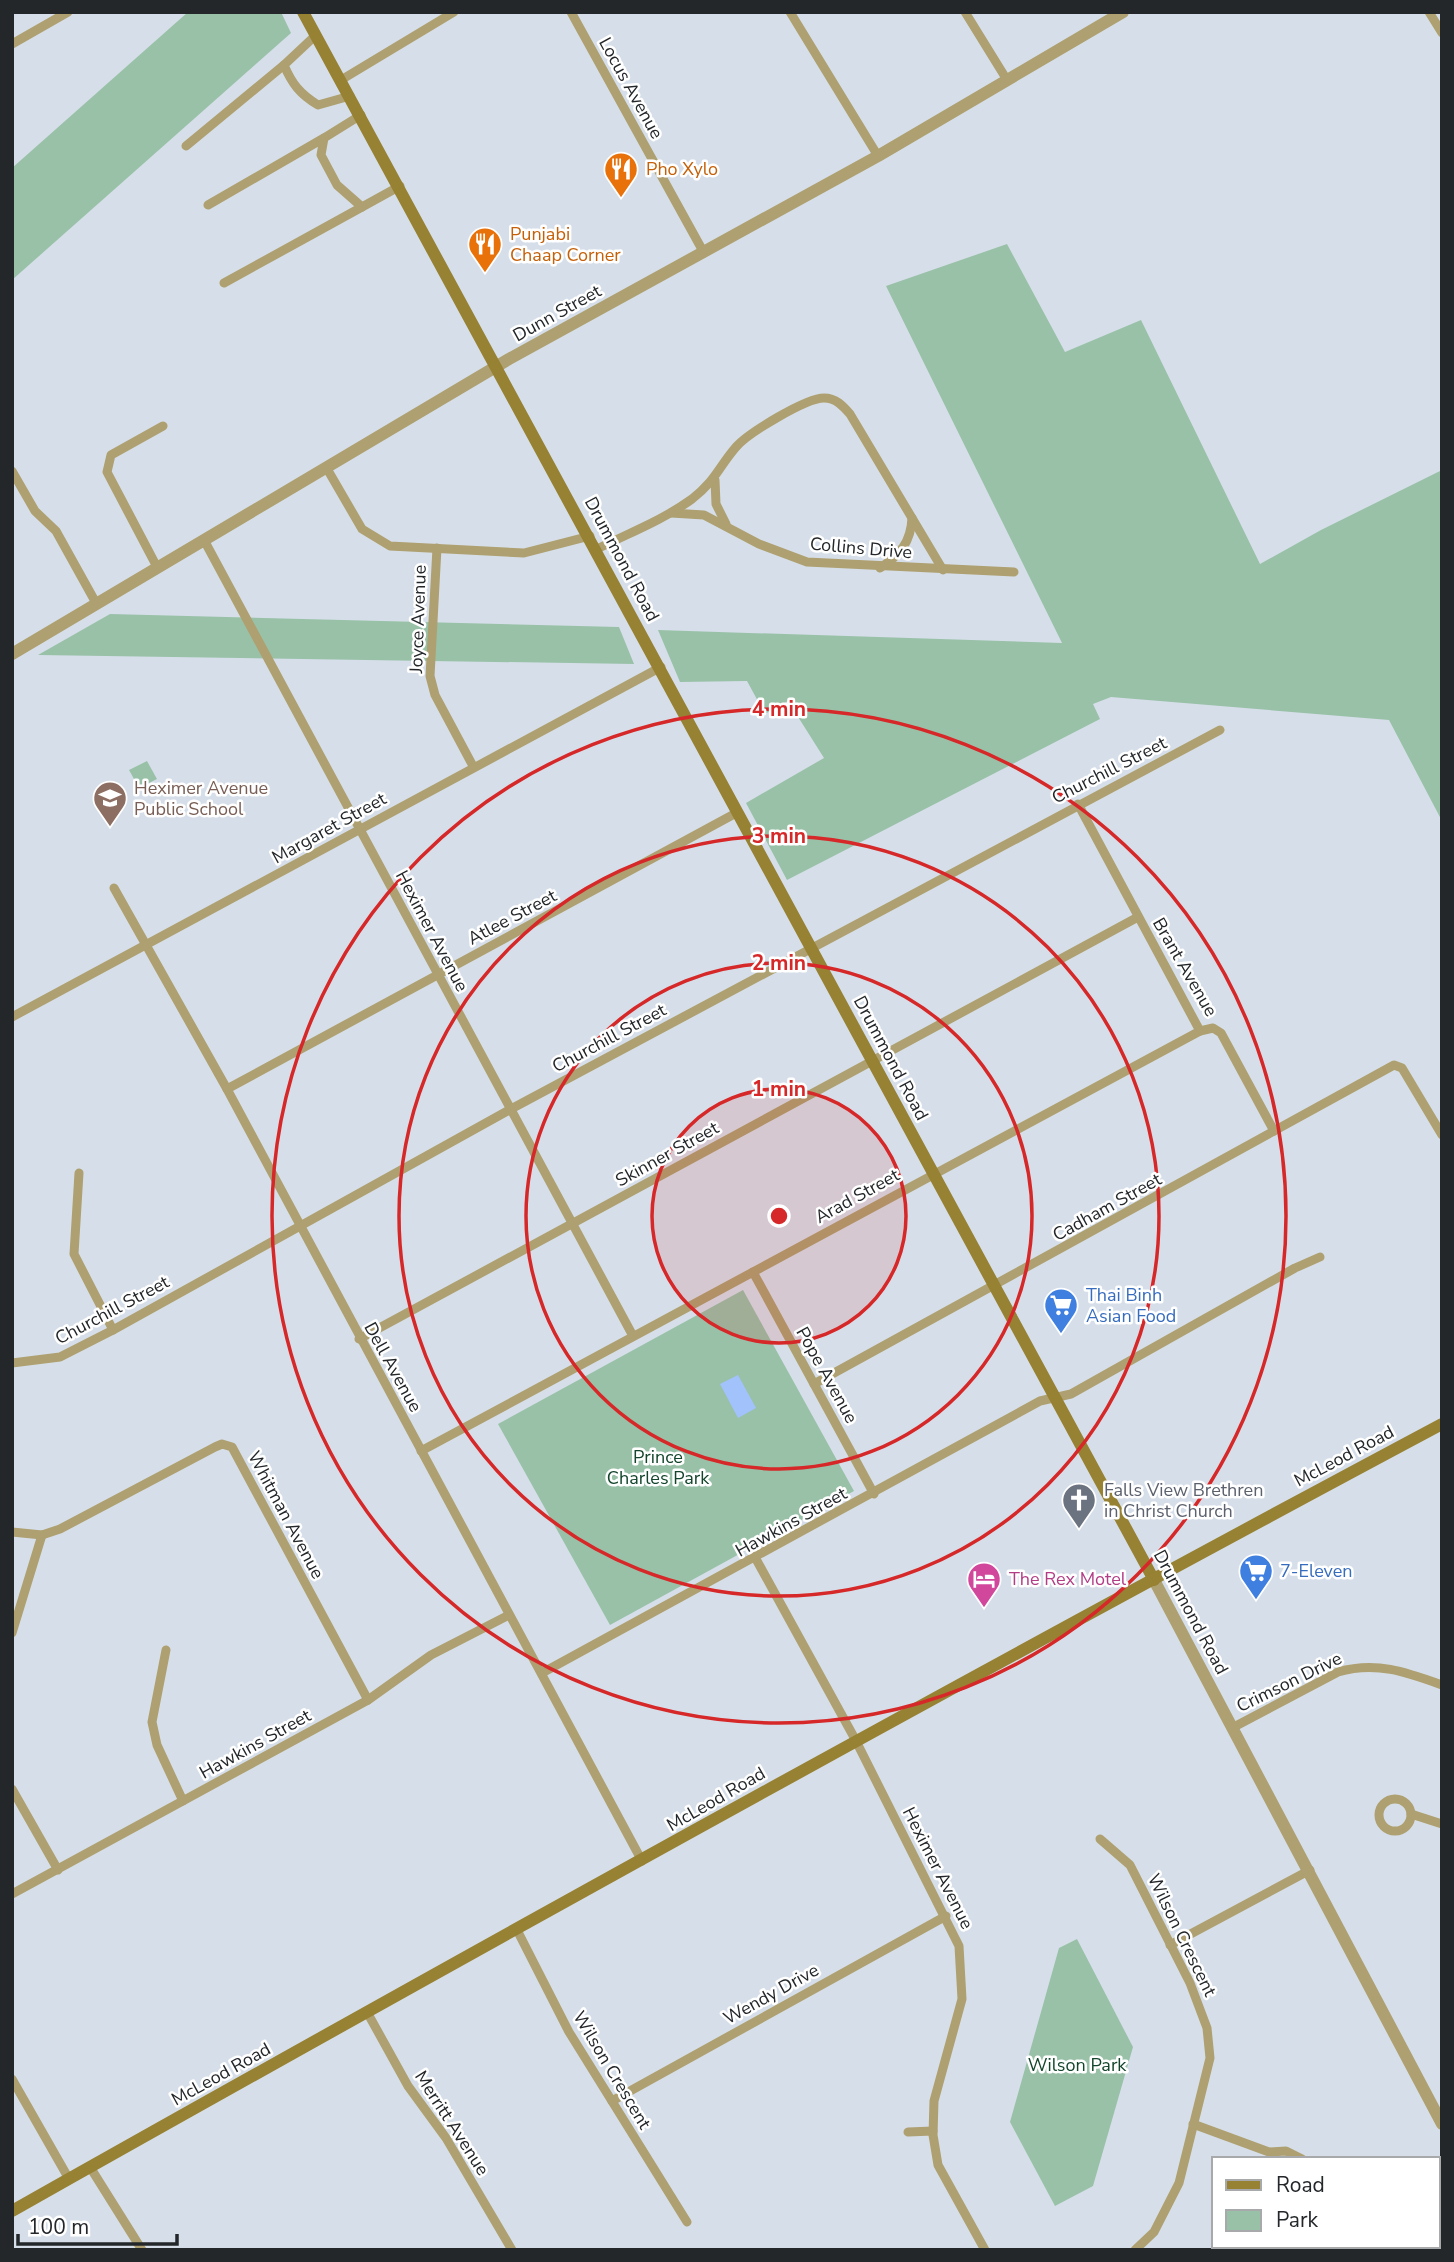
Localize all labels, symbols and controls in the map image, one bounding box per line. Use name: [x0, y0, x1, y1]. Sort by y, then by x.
street label: Locus Avenue: [593, 33, 669, 143]
restaurant icon: Pho Xylo: [602, 150, 640, 199]
place label: Pho Xylo: [646, 157, 718, 181]
place label: Punjabi Chaap Corner: [510, 222, 621, 267]
restaurant icon: Punjabi Chaap Corner: [466, 225, 504, 274]
street label: Dunn Street: [508, 278, 606, 347]
street label: Drummond Road: [579, 492, 665, 626]
street label: Collins Drive: [809, 532, 913, 564]
street label: Joyce Avenue: [404, 564, 432, 675]
text: 4 min: [752, 695, 806, 723]
street label: Churchill Street: [1047, 730, 1171, 809]
place label: Heximer Avenue Public School: [134, 776, 268, 821]
school or university icon: Heximer Avenue Public School: [91, 779, 129, 828]
street label: Margaret Street: [268, 786, 391, 869]
text: 3 min: [752, 822, 806, 850]
street label: Heximer Avenue: [390, 866, 474, 996]
street label: Atlee Street: [463, 883, 561, 950]
street label: Brant Avenue: [1147, 913, 1223, 1021]
text: 2 min: [752, 949, 806, 977]
street label: Drummond Road: [848, 991, 934, 1125]
street label: Churchill Street: [548, 998, 671, 1078]
text: 1 min: [752, 1075, 806, 1103]
street label: Skinner Street: [611, 1115, 723, 1192]
street label: Arad Street: [810, 1163, 904, 1229]
street label: Cadham Street: [1048, 1167, 1166, 1247]
centre of rings: [767, 1204, 791, 1228]
street label: Churchill Street: [51, 1270, 174, 1350]
place label: Thai Binh Asian Food: [1086, 1283, 1176, 1328]
supermarket icon: Thai Binh Asian Food: [1042, 1286, 1080, 1335]
street label: Dell Avenue: [358, 1318, 428, 1416]
street label: Pope Avenue: [791, 1322, 863, 1428]
street label: McLeod Road: [1290, 1420, 1398, 1492]
park label: Prince Charles Park: [607, 1445, 710, 1490]
street label: Whitman Avenue: [242, 1447, 330, 1583]
place label: Falls View Brethren in Christ Church: [1104, 1478, 1263, 1523]
street label: Hawkins Street: [731, 1481, 852, 1563]
church icon: Falls View Brethren in Christ Church: [1060, 1481, 1098, 1530]
street label: Drummond Road: [1148, 1545, 1234, 1679]
supermarket icon: 7-Eleven: [1237, 1552, 1275, 1601]
place label: 7-Eleven: [1280, 1559, 1353, 1583]
hotel icon: The Rex Motel: [965, 1560, 1003, 1609]
place label: The Rex Motel: [1009, 1567, 1127, 1591]
street label: Crimson Drive: [1232, 1646, 1346, 1718]
street label: Hawkins Street: [195, 1703, 316, 1785]
street label: McLeod Road: [662, 1761, 770, 1837]
street label: Heximer Avenue: [897, 1803, 979, 1933]
street label: Wilson Crescent: [1142, 1870, 1222, 2001]
street label: Wendy Drive: [719, 1958, 823, 2030]
street label: Wilson Crescent: [567, 2007, 657, 2134]
street label: McLeod Road: [167, 2037, 275, 2111]
park label: Wilson Park: [1028, 2053, 1127, 2077]
street label: Merritt Avenue: [409, 2066, 495, 2180]
legend: [1212, 2157, 1440, 2248]
text: Road: [1276, 2171, 1325, 2199]
scale bar: [18, 2202, 177, 2246]
text: Park: [1276, 2206, 1318, 2234]
text: 100 m: [28, 2213, 89, 2241]

